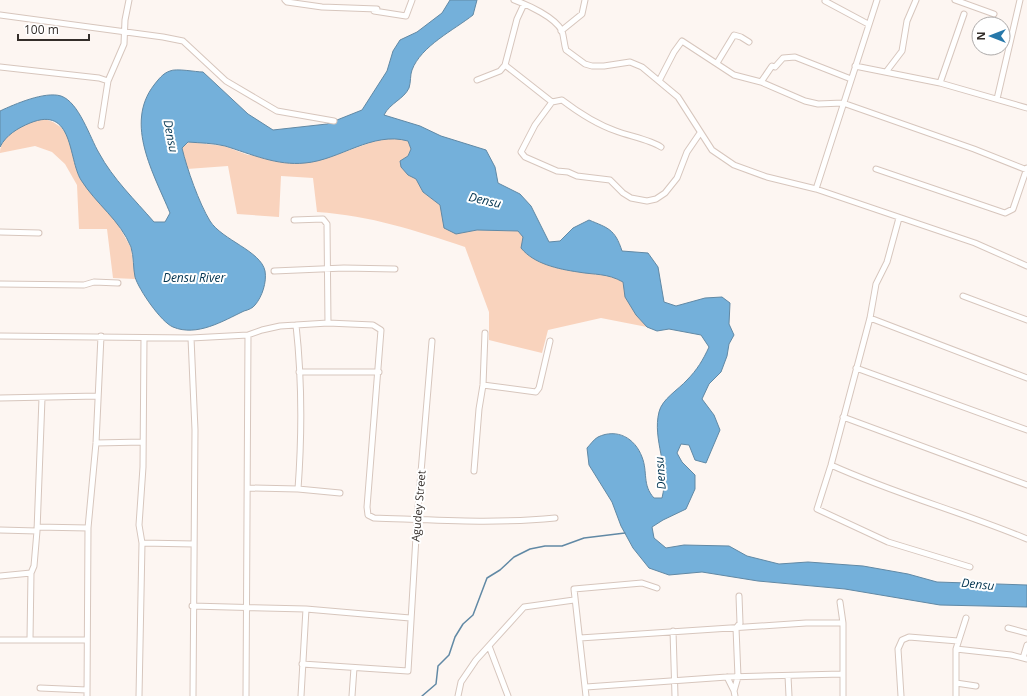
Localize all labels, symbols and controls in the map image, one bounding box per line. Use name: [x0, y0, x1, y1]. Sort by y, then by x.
scale bar: [18, 16, 89, 42]
north arrow: [971, 16, 1011, 56]
text: 100 m: [24, 21, 59, 38]
text: N: [973, 32, 988, 40]
water label: Densu: [160, 118, 183, 154]
water label: Densu: [467, 188, 503, 212]
water label: Densu River: [163, 269, 226, 286]
water label: Densu: [650, 456, 670, 490]
street label: Agudey Street: [407, 470, 429, 542]
water label: Densu: [961, 574, 995, 594]

